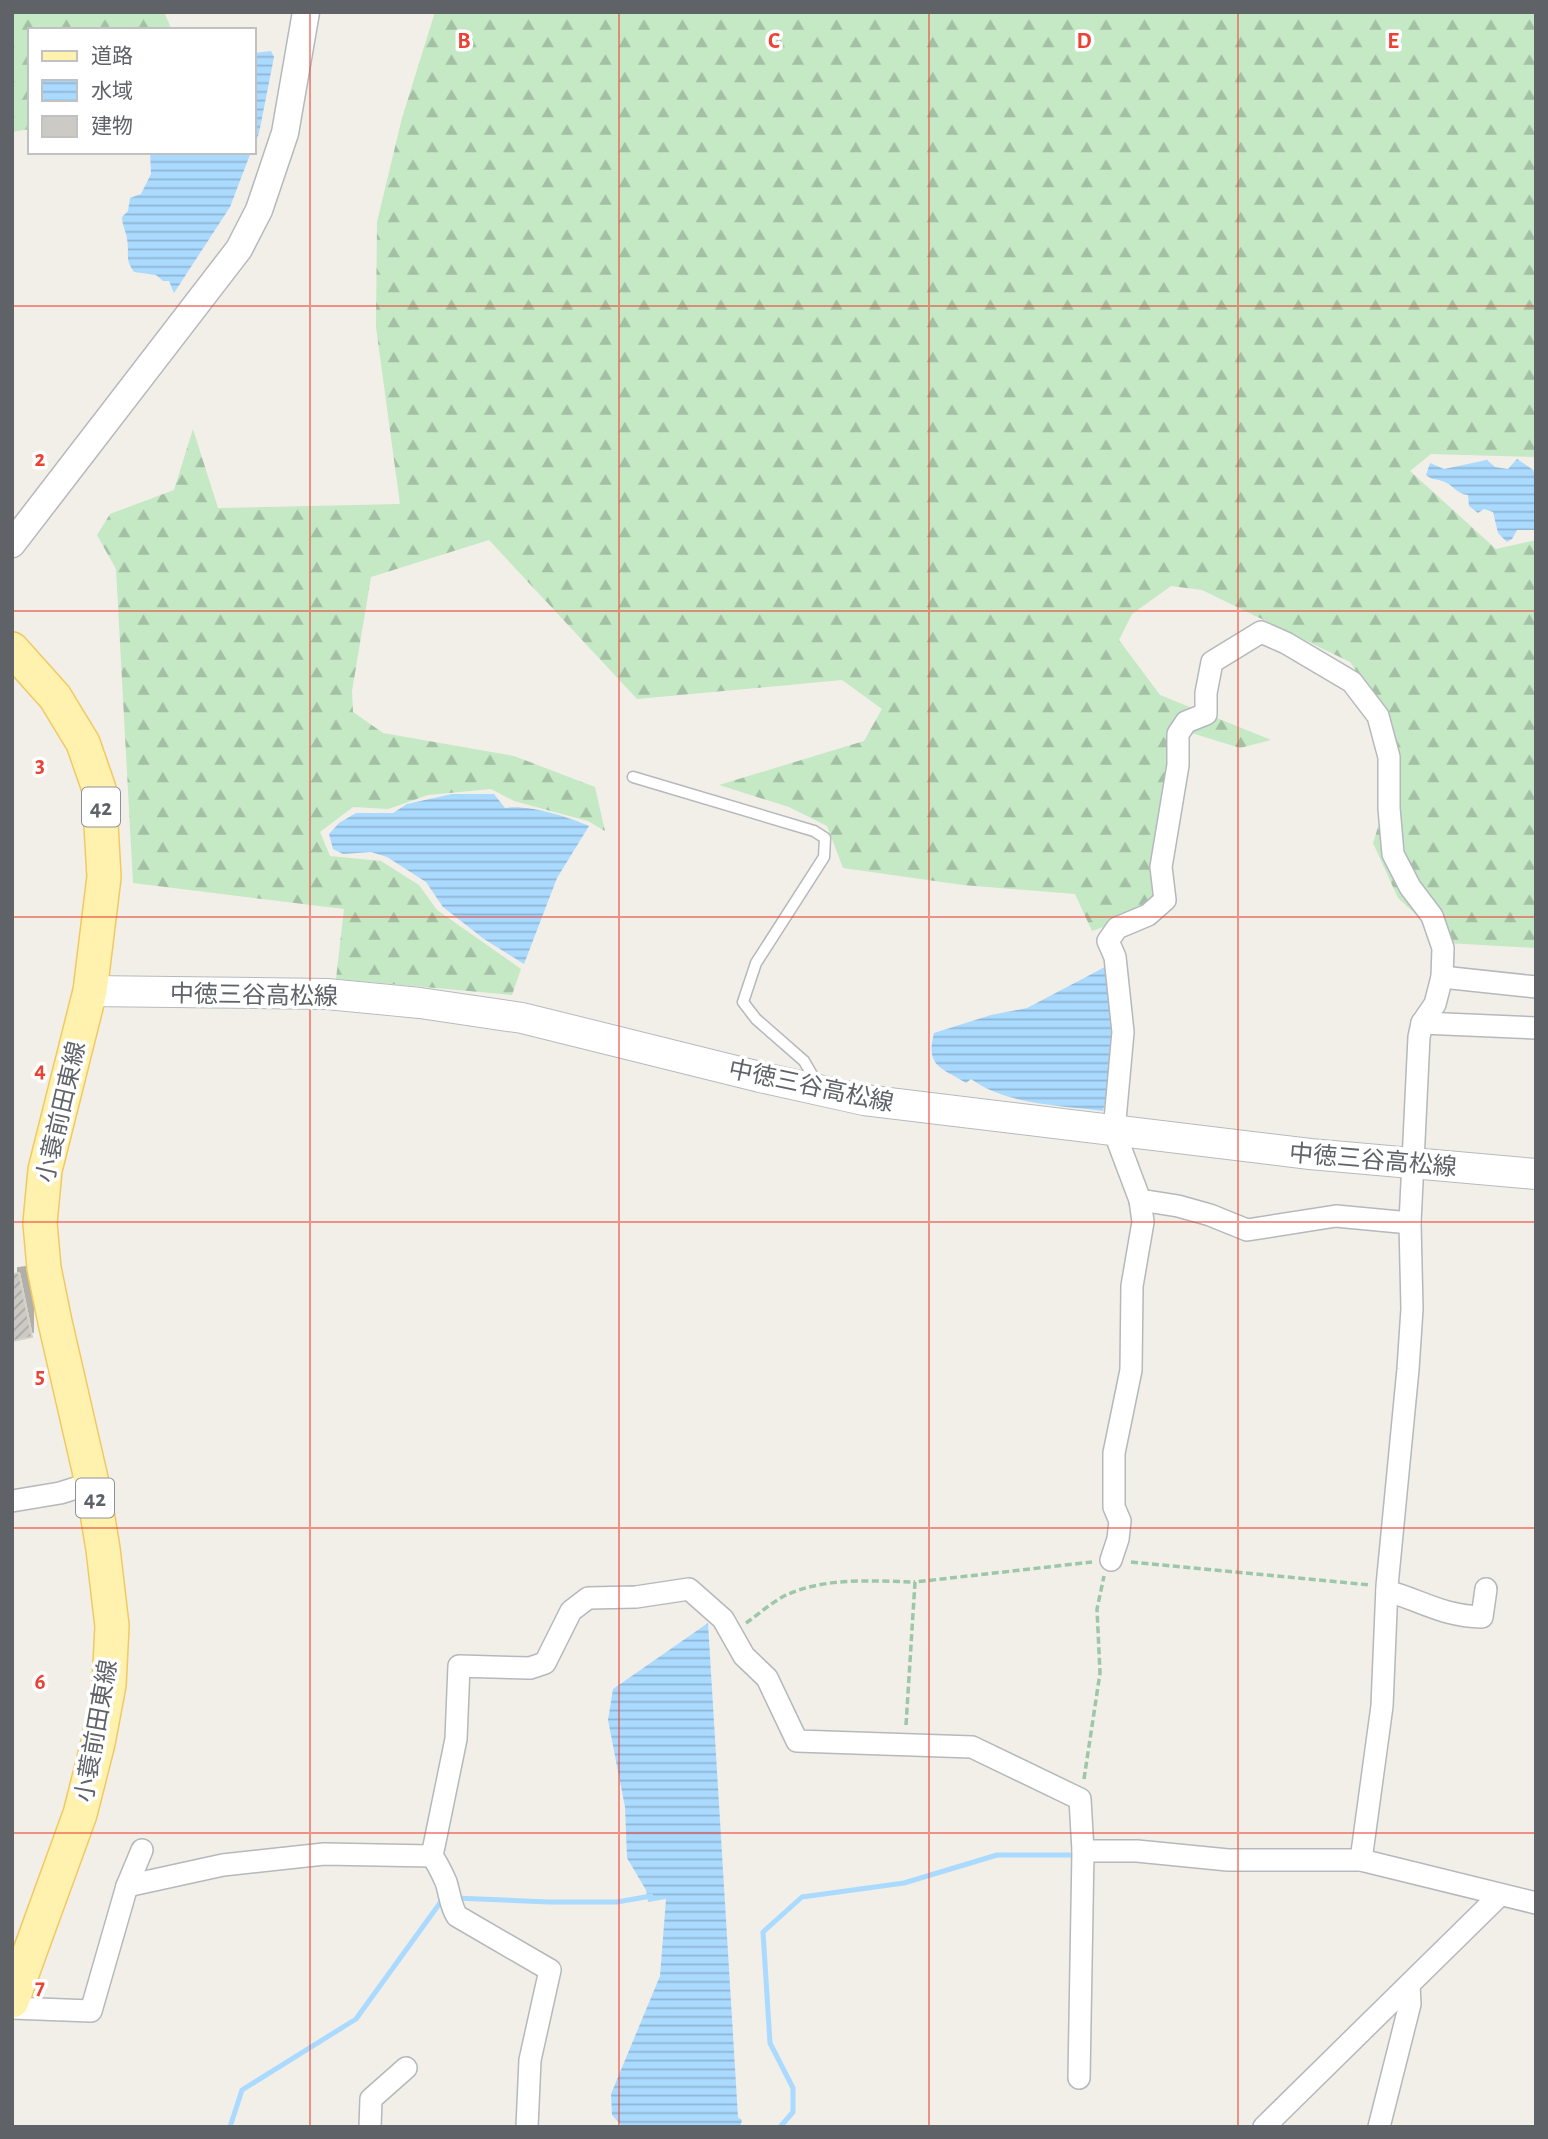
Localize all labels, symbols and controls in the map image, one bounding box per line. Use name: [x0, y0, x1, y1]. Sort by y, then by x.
legend: [28, 28, 256, 154]
text: B: [457, 30, 471, 53]
text: C: [768, 30, 780, 53]
text: D: [1076, 30, 1092, 53]
text: E: [1387, 30, 1399, 53]
text: 道路: [91, 45, 133, 67]
text: 水域: [91, 80, 133, 102]
text: 建物: [91, 115, 133, 137]
text: 2: [35, 448, 46, 471]
text: 3: [35, 754, 45, 777]
road number: 42: [82, 788, 120, 827]
street label: 中徳三谷高松線: [170, 981, 338, 1009]
street label: 小蓑前田東線: [32, 1039, 90, 1185]
street label: 中徳三谷高松線: [726, 1056, 896, 1116]
text: 4: [34, 1059, 46, 1082]
street label: 中徳三谷高松線: [1288, 1140, 1458, 1180]
text: 5: [35, 1365, 45, 1388]
road number: 42: [76, 1478, 114, 1518]
street label: 小蓑前田東線: [71, 1658, 121, 1804]
text: 6: [34, 1671, 46, 1694]
text: 7: [35, 1976, 45, 1999]

